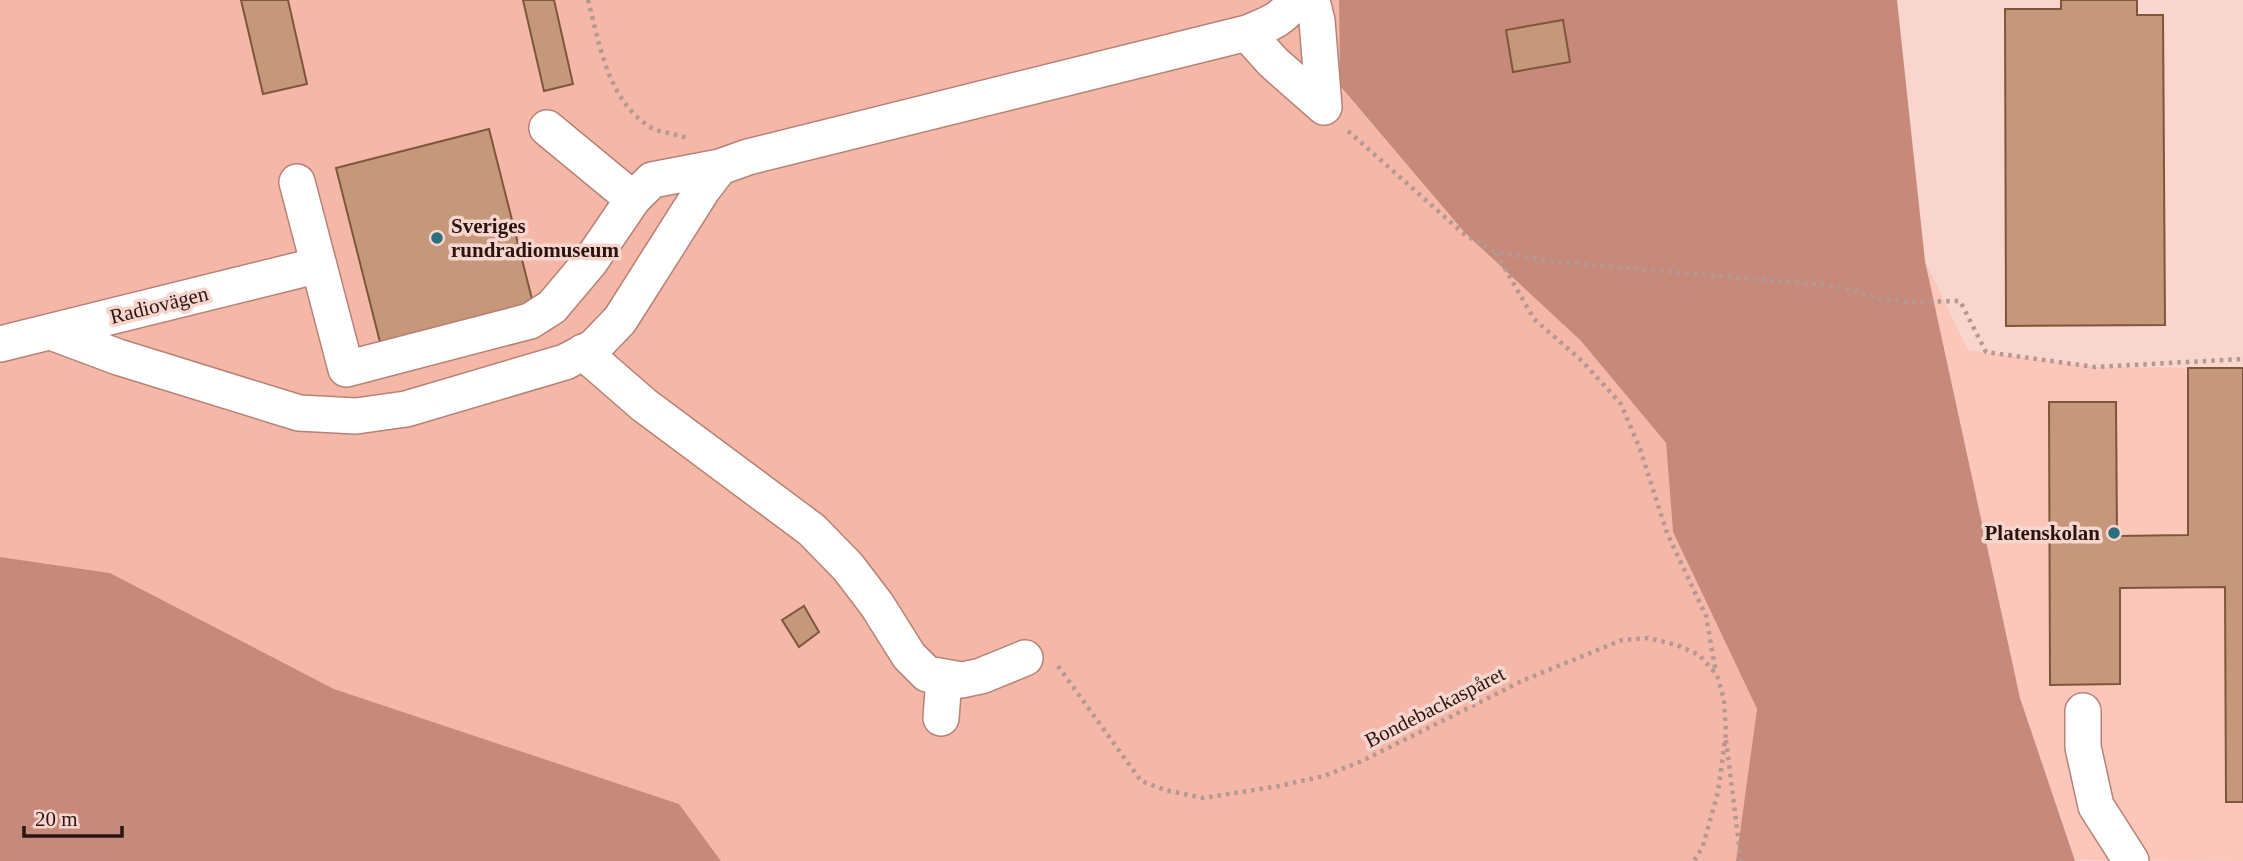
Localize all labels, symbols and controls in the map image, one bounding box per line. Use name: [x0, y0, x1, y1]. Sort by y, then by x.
place label: Sveriges rundradiomuseum: [451, 214, 620, 262]
marker: Sveriges rundradiomuseum: [429, 230, 445, 246]
street label: Radiovägen: [107, 281, 211, 329]
place label: Platenskolan: [1984, 521, 2100, 545]
marker: Platenskolan: [2106, 525, 2122, 541]
street label: Bondebackaspåret: [1361, 661, 1509, 753]
scale bar: [24, 794, 122, 838]
text: 20 m: [35, 807, 78, 831]

